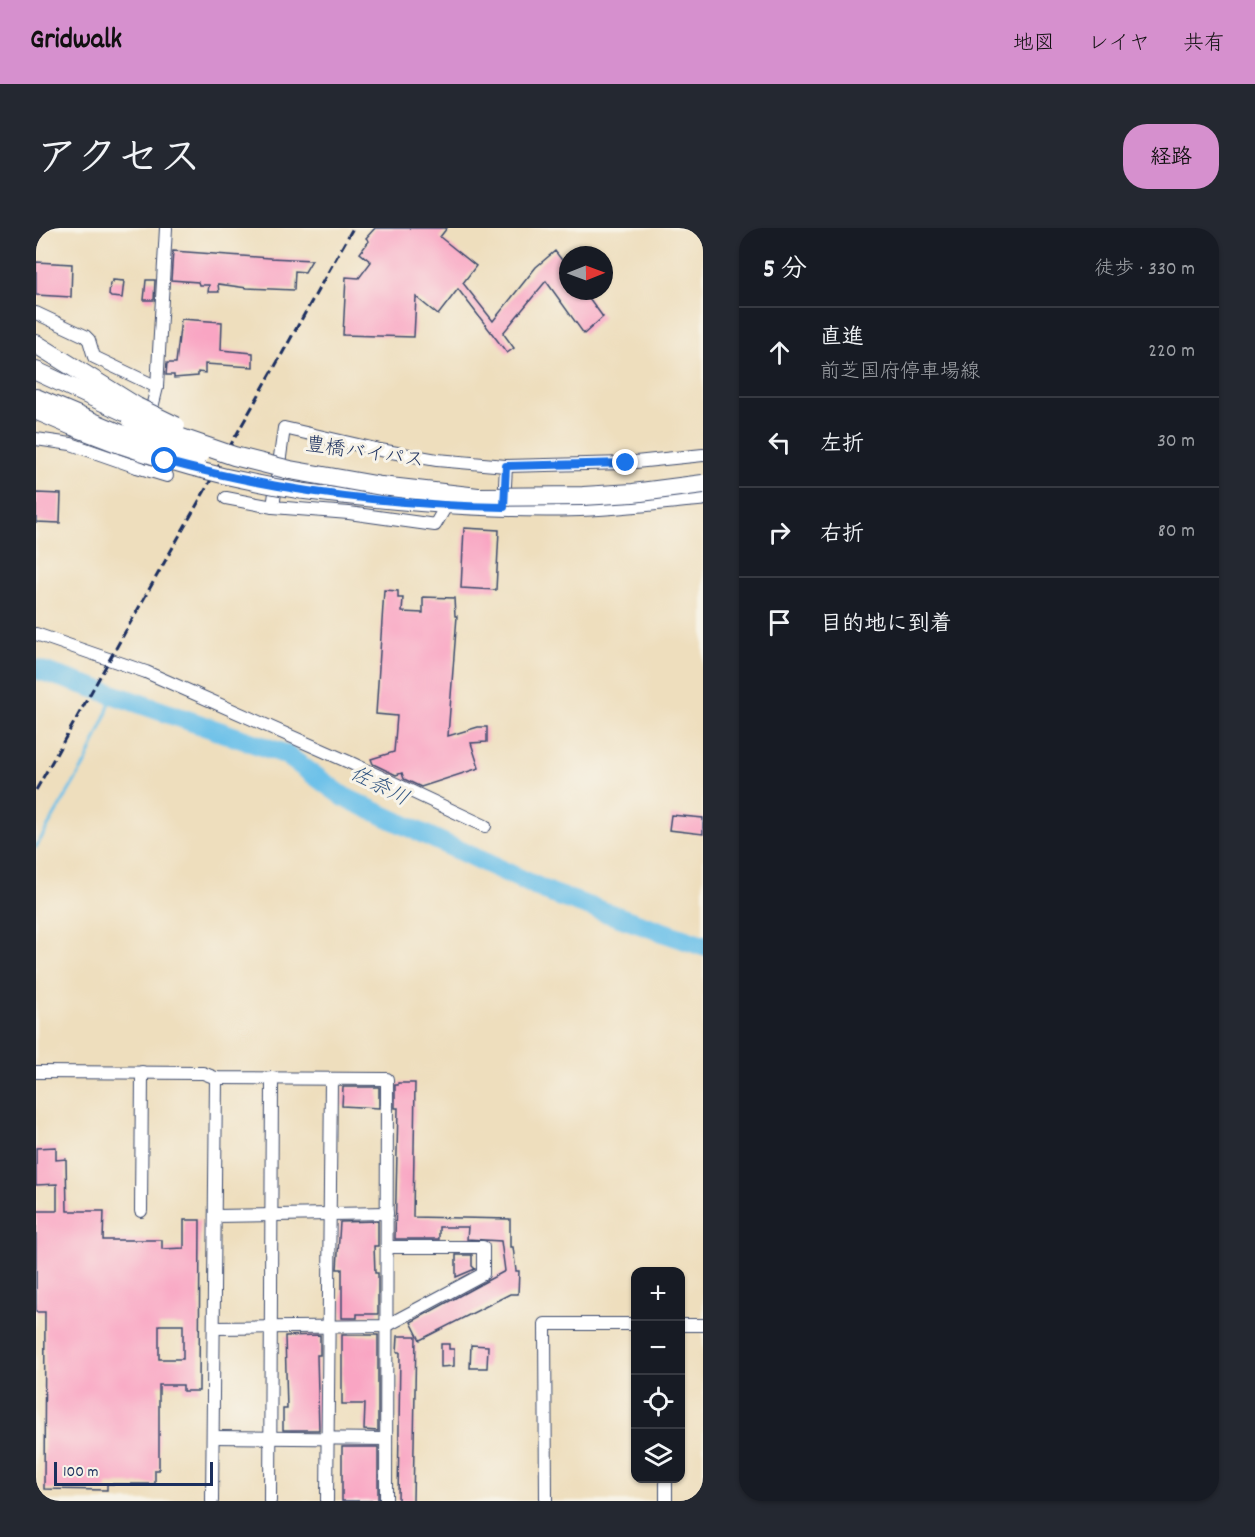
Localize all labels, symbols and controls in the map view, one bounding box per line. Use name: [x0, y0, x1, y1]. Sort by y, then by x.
text: Gridwalk: [30, 22, 122, 62]
text: 地図: [1013, 30, 1055, 60]
text: レイヤ: [1088, 30, 1150, 60]
text: 共有: [1183, 30, 1225, 60]
button: 経路: [1123, 124, 1219, 189]
text: アクセス: [36, 132, 201, 192]
north arrow: [559, 246, 613, 300]
text: 5 分: [763, 252, 807, 289]
text: 徒歩 · 330 m: [1094, 256, 1195, 284]
text: 直進: [820, 323, 864, 354]
icon: ahead: [763, 336, 796, 369]
text: 220 m: [1148, 338, 1195, 366]
text: 前芝国府停車場線: [820, 359, 980, 387]
icon: left: [763, 426, 796, 459]
text: 30 m: [1157, 428, 1195, 456]
text: 左折: [820, 430, 864, 461]
street label: 豊橋バイパス: [303, 432, 426, 476]
route start: [151, 447, 177, 473]
route end: [612, 449, 638, 475]
icon: right: [763, 516, 796, 549]
text: 80 m: [1158, 518, 1195, 546]
text: 右折: [820, 520, 864, 551]
icon: arrive: [763, 606, 796, 639]
text: 目的地に到着: [820, 610, 952, 641]
water label: 佐奈川: [344, 760, 414, 815]
map controls: [631, 1267, 685, 1483]
button: +: [631, 1267, 685, 1321]
button: −: [631, 1321, 685, 1375]
button: locate: [631, 1375, 685, 1429]
button: layers: [631, 1429, 685, 1483]
scale bar: [54, 1459, 213, 1486]
text: 100 m: [63, 1461, 99, 1484]

